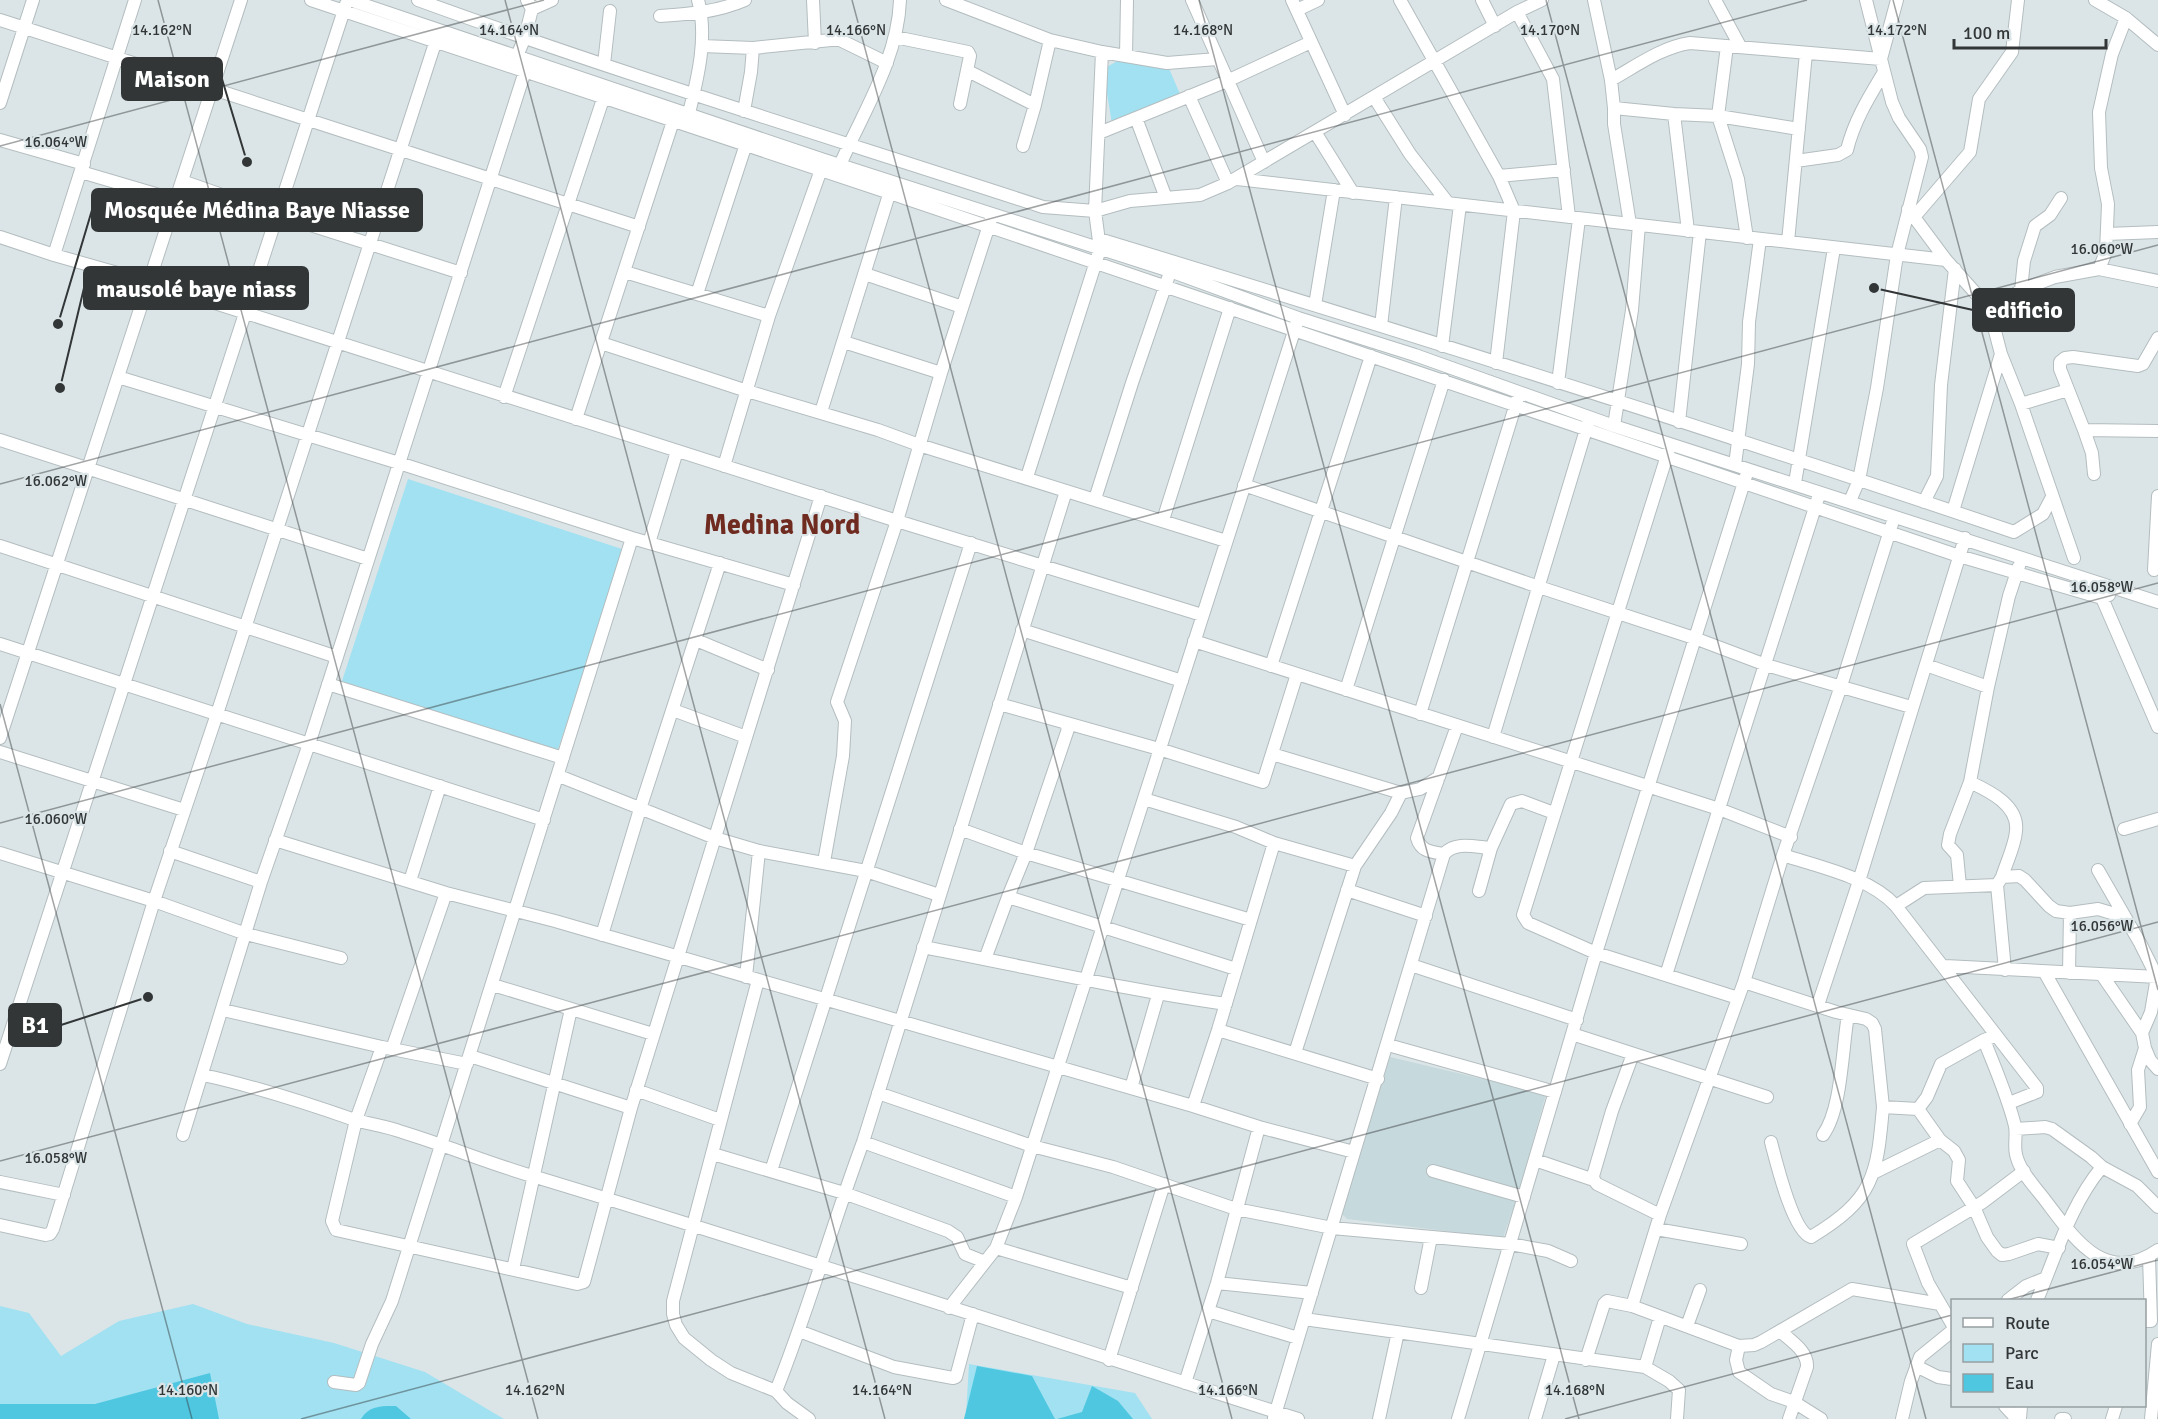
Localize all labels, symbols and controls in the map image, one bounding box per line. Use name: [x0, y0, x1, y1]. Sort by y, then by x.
scale bar: [1954, 12, 2106, 50]
text: 14.162°N: [132, 21, 192, 39]
text: 14.164°N: [479, 21, 539, 39]
text: 14.166°N: [826, 21, 886, 39]
text: 14.168°N: [1173, 21, 1233, 39]
text: 14.170°N: [1520, 21, 1580, 39]
text: 14.172°N: [1867, 21, 1927, 39]
text: 100 m: [1963, 22, 2010, 44]
callout: Maison: [122, 58, 222, 100]
text: Maison: [134, 64, 210, 94]
text: 16.064°W: [25, 133, 88, 151]
callout: Mosquée Médina Baye Niasse: [92, 189, 422, 231]
text: Mosquée Médina Baye Niasse: [104, 195, 410, 225]
text: 16.060°W: [2071, 240, 2134, 258]
callout: mausolé baye niass: [84, 267, 308, 309]
text: mausolé baye niass: [96, 274, 296, 304]
callout: edificio: [1973, 289, 2074, 331]
text: edificio: [1985, 295, 2063, 325]
text: 16.062°W: [25, 472, 88, 490]
district label: Medina Nord: [704, 508, 860, 542]
text: 16.058°W: [2071, 578, 2134, 596]
text: 16.060°W: [25, 810, 88, 828]
text: 16.056°W: [2071, 917, 2134, 935]
callout: B1: [9, 1004, 61, 1046]
text: B1: [21, 1010, 49, 1040]
text: 16.058°W: [25, 1149, 88, 1167]
text: 16.054°W: [2071, 1255, 2134, 1273]
legend: [1951, 1299, 2146, 1407]
text: Route: [2005, 1312, 2050, 1334]
text: Parc: [2005, 1342, 2039, 1364]
text: Eau: [2005, 1372, 2034, 1394]
text: 14.160°N: [158, 1381, 218, 1399]
text: 14.162°N: [505, 1381, 565, 1399]
text: 14.164°N: [852, 1381, 912, 1399]
text: 14.166°N: [1198, 1381, 1258, 1399]
text: 14.168°N: [1545, 1381, 1605, 1399]

